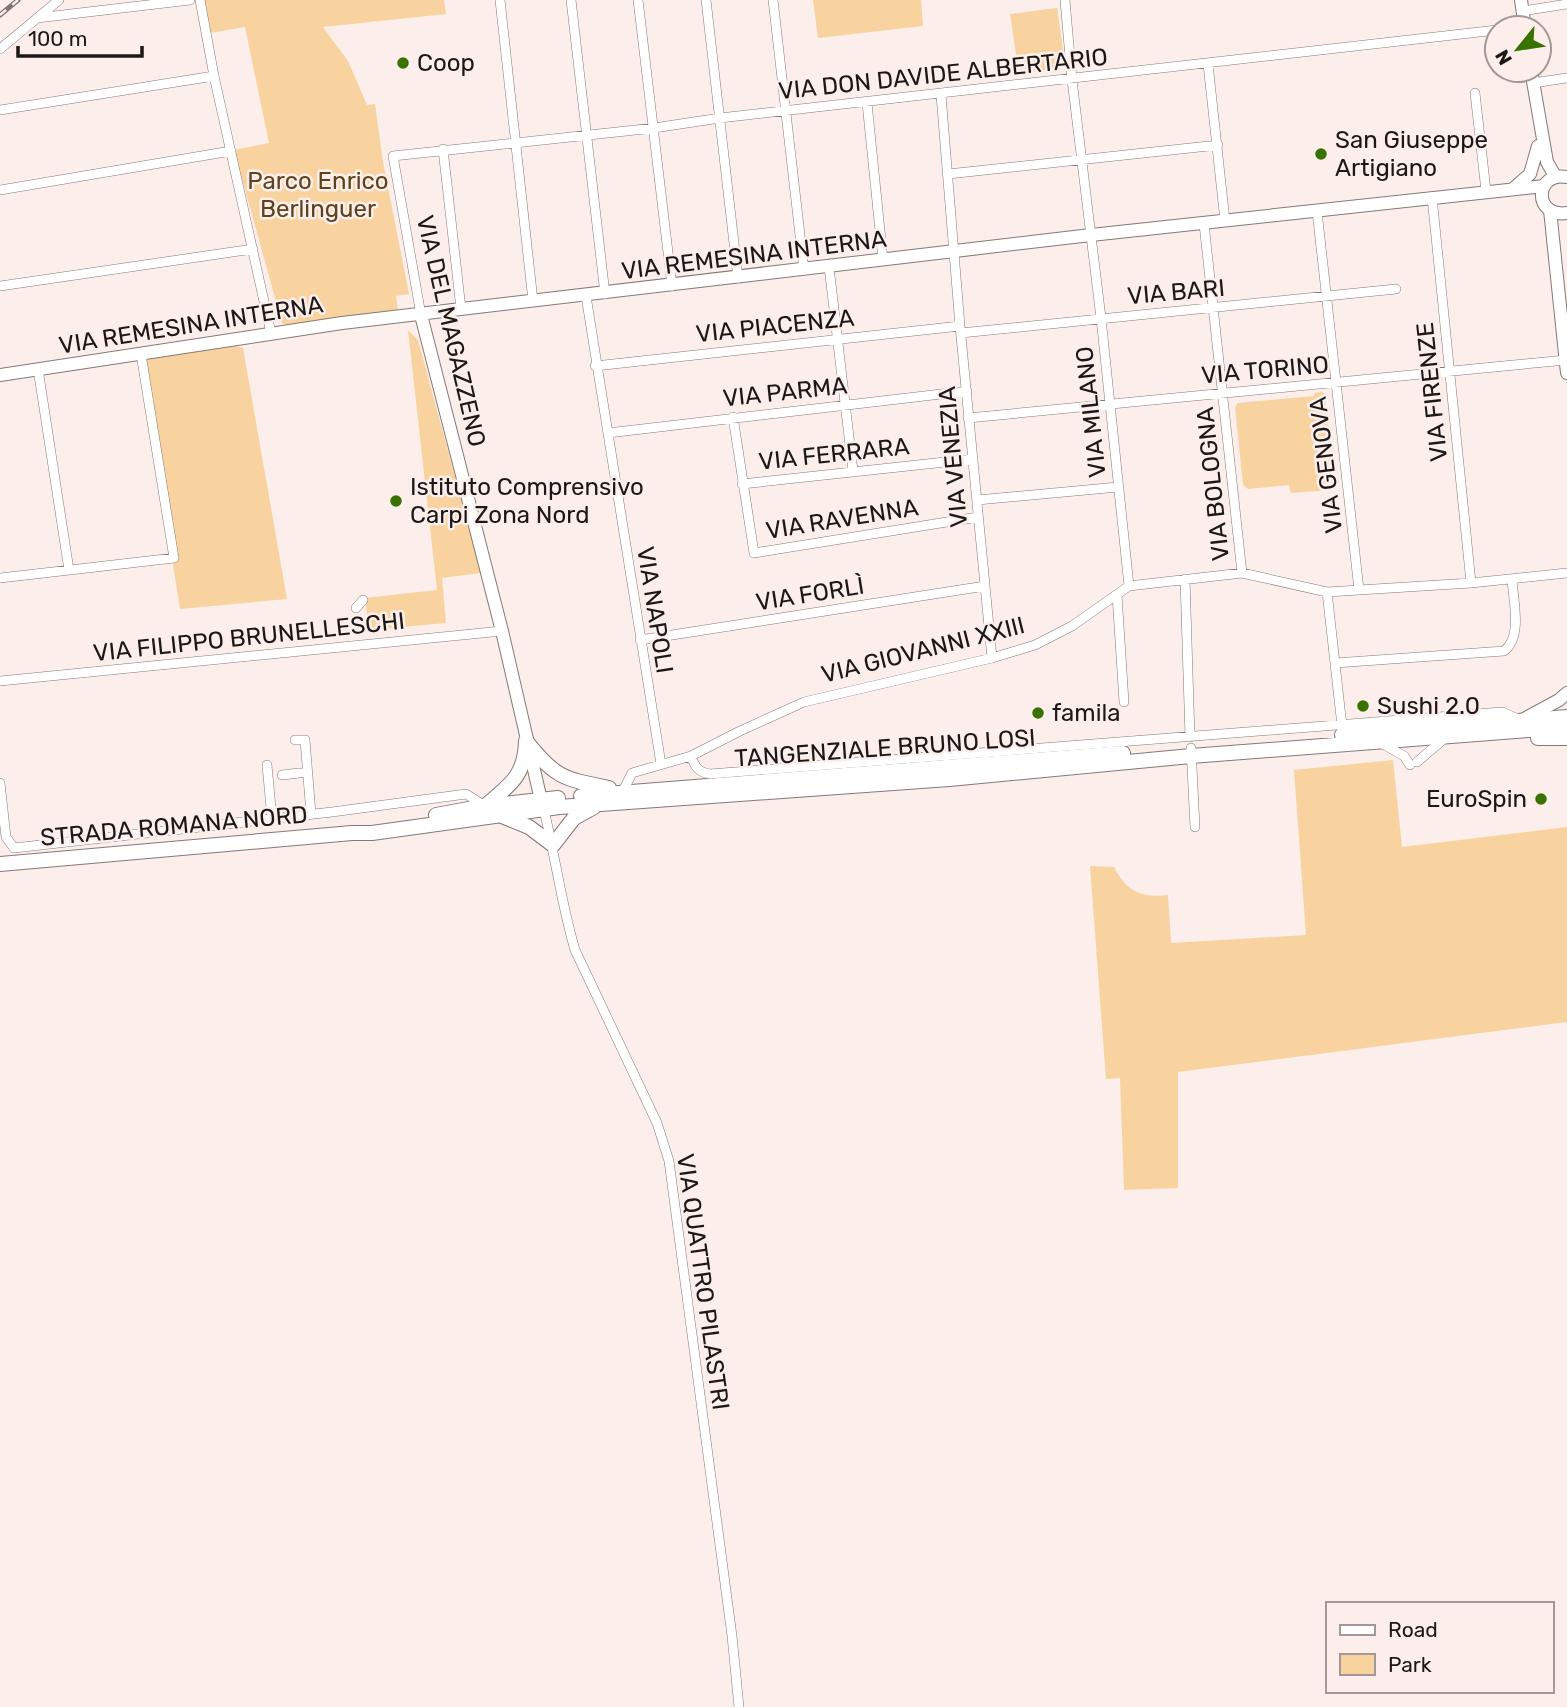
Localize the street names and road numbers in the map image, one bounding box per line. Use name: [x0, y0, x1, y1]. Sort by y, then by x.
street label: VIA DON DAVIDE ALBERTARIO: [777, 43, 1109, 105]
street label: VIA DEL MAGAZZENO: [411, 213, 491, 449]
street label: VIA REMESINA INTERNA: [620, 225, 888, 285]
street label: VIA BARI: [1126, 274, 1226, 310]
street label: VIA REMESINA INTERNA: [57, 290, 325, 360]
street label: VIA PIACENZA: [694, 304, 856, 348]
street label: VIA FIRENZE: [1411, 321, 1453, 463]
street label: VIA MILANO: [1070, 345, 1112, 479]
street label: VIA TORINO: [1200, 350, 1330, 390]
street label: VIA PARMA: [721, 372, 849, 412]
street label: VIA VENEZIA: [933, 385, 973, 529]
street label: VIA GENOVA: [1304, 395, 1348, 535]
street label: VIA BOLOGNA: [1191, 406, 1235, 562]
street label: VIA FERRARA: [757, 432, 911, 476]
street label: VIA RAVENNA: [764, 493, 920, 545]
street label: VIA NAPOLI: [631, 545, 679, 675]
street label: VIA FORLÌ: [754, 572, 866, 616]
street label: VIA FILIPPO BRUNELLESCHI: [92, 607, 406, 667]
street label: VIA GIOVANNI XXIII: [818, 611, 1028, 689]
street label: TANGENZIALE BRUNO LOSI: [733, 724, 1037, 772]
street label: STRADA ROMANA NORD: [39, 800, 309, 852]
street label: VIA QUATTRO PILASTRI: [671, 1152, 735, 1412]

